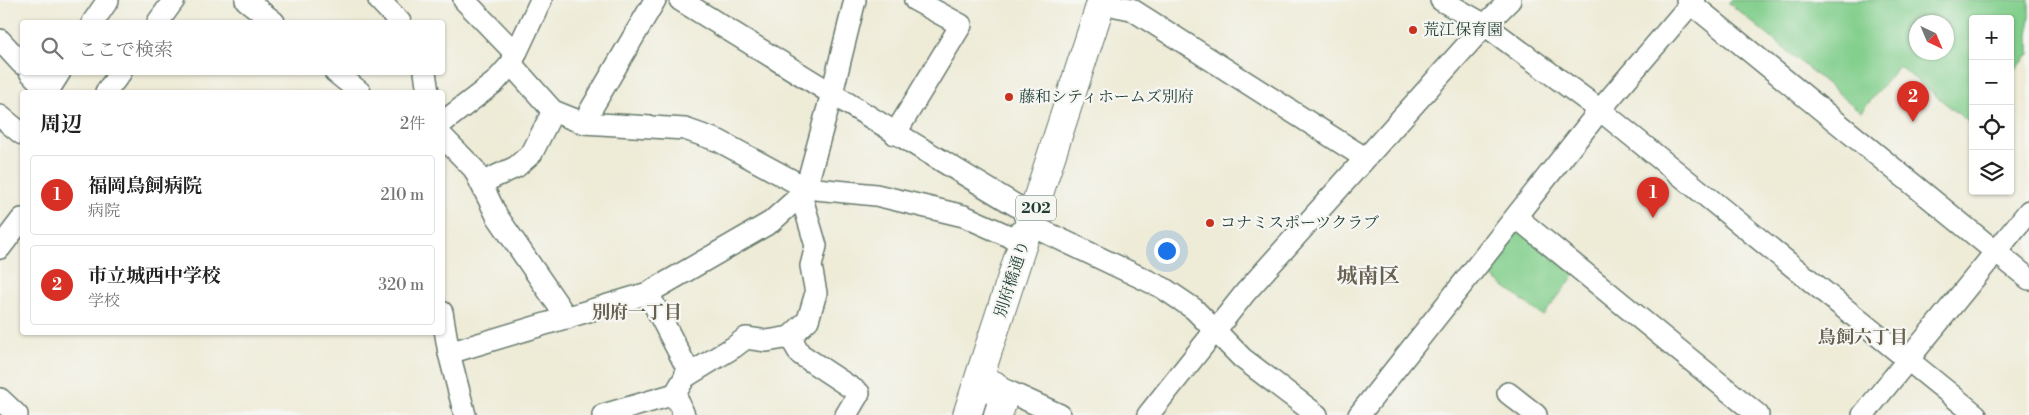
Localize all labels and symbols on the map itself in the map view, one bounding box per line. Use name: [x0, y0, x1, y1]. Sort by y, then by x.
north arrow: [1909, 15, 1954, 60]
place label: 荒江保育園: [1423, 20, 1503, 40]
marker: 荒江保育園: [1407, 24, 1419, 36]
pin: 2: [1897, 81, 1929, 122]
place label: 藤和シティホームズ別府: [1019, 87, 1194, 107]
marker: 藤和シティホームズ別府: [1003, 91, 1015, 103]
pin: 1: [1637, 177, 1669, 218]
road number: 202: [1016, 196, 1056, 220]
place label: コナミスポーツクラブ: [1220, 213, 1379, 233]
marker: コナミスポーツクラブ: [1204, 217, 1216, 229]
street label: 別府橋通り: [990, 238, 1034, 320]
your location: [1154, 238, 1180, 264]
district label: 城南区: [1337, 264, 1400, 290]
district label: 別府一丁目: [592, 301, 682, 324]
district label: 鳥飼六丁目: [1818, 326, 1908, 349]

